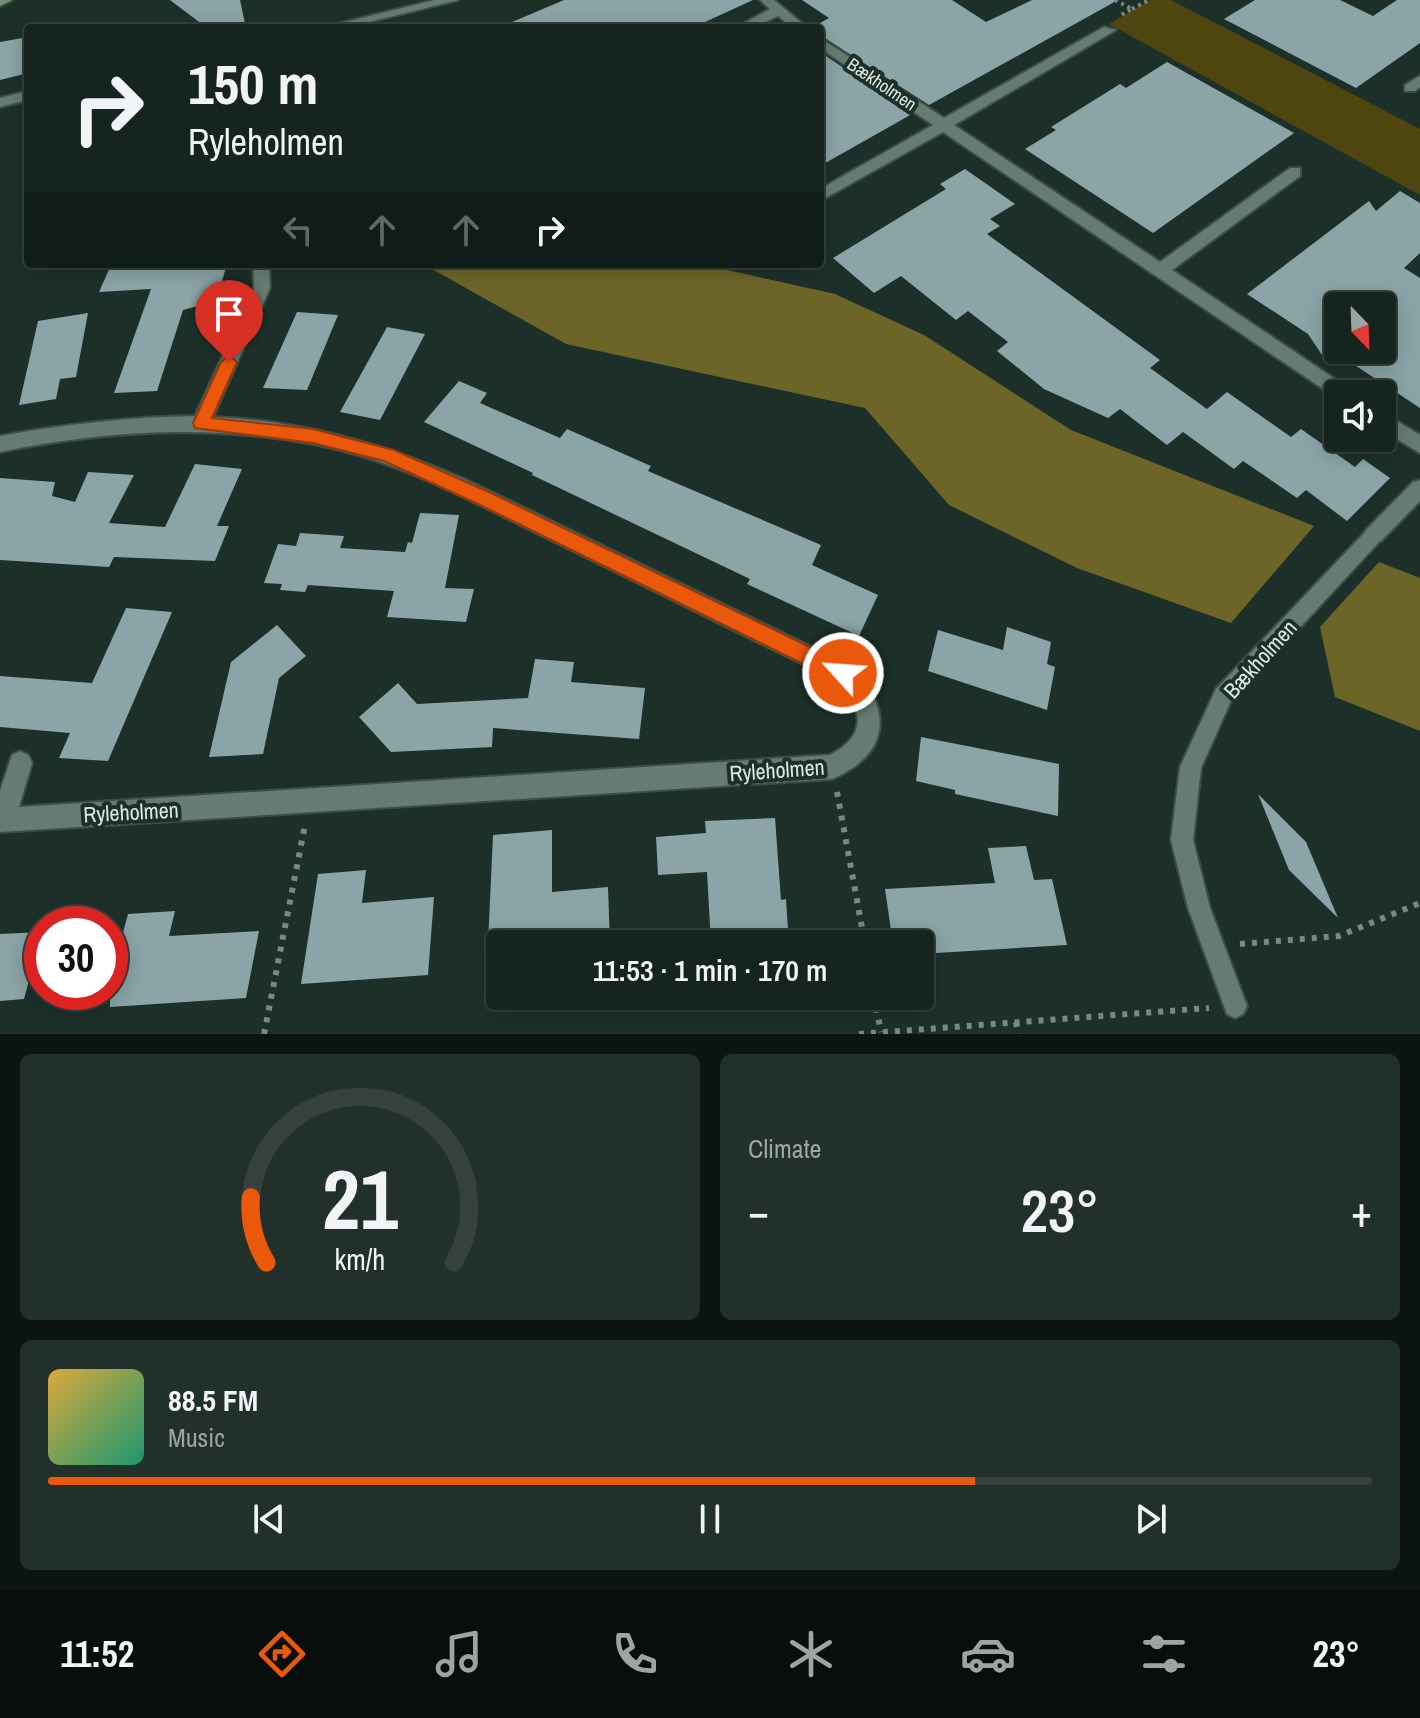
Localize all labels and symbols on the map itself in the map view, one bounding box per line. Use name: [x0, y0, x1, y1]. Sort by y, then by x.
street label: Bækholmen: [842, 52, 922, 116]
pin: [195, 280, 263, 362]
north arrow: [1324, 292, 1396, 364]
street label: Bækholmen: [1217, 613, 1303, 705]
position arrow: [801, 631, 885, 715]
street label: Ryleholmen: [728, 752, 826, 788]
street label: Ryleholmen: [83, 795, 179, 829]
speed limit sign: 30: [24, 906, 128, 1010]

